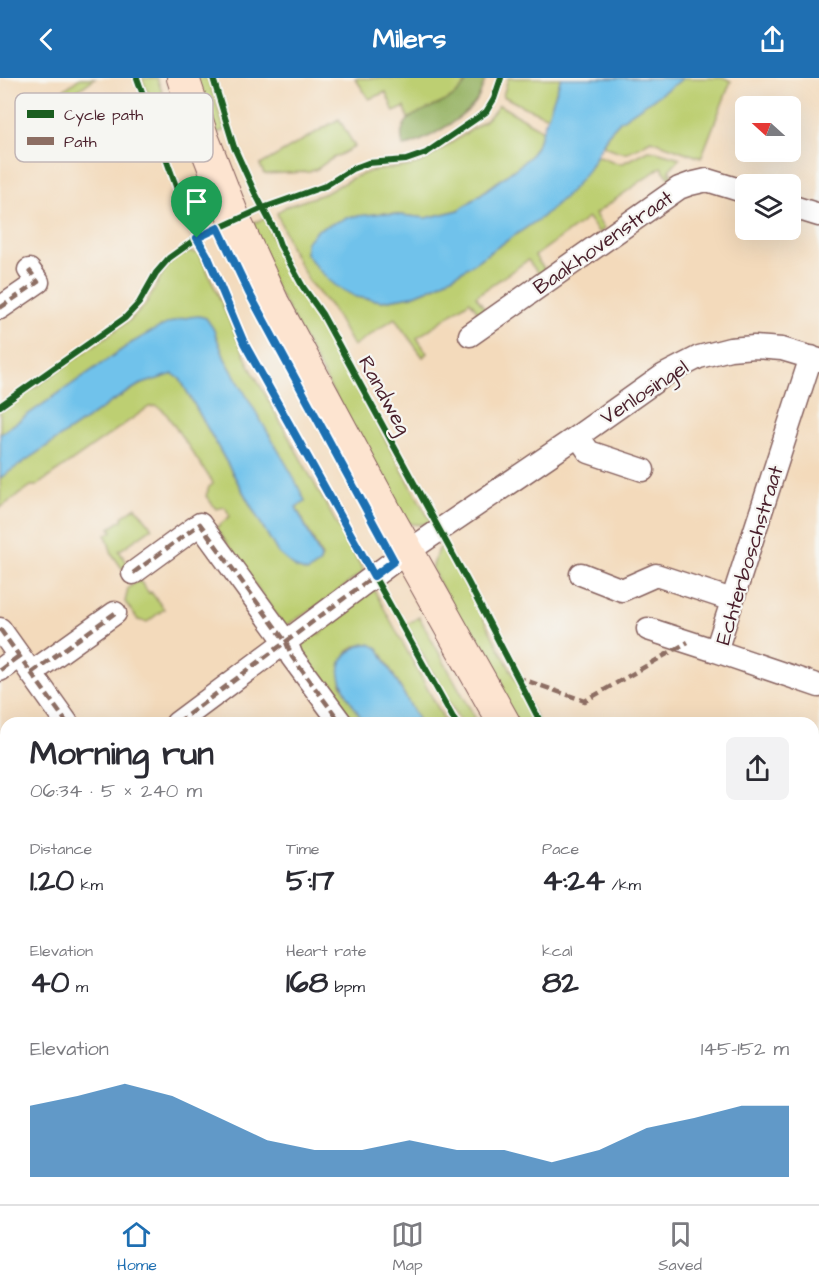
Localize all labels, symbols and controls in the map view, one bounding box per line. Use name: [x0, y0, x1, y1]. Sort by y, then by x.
text: Milers: [373, 20, 446, 58]
icon: back: [30, 23, 63, 56]
icon: share: [756, 23, 789, 56]
legend: [15, 93, 213, 162]
north arrow: [735, 96, 801, 162]
map controls: [735, 96, 801, 240]
text: Cycle path: [64, 104, 143, 127]
text: Path: [64, 131, 97, 153]
button: layers: [735, 174, 801, 240]
pin: [171, 176, 222, 238]
street label: Baakhovenstraat: [528, 183, 679, 302]
icon: arrive: [180, 185, 213, 218]
street label: Randweg: [349, 351, 418, 441]
street label: Venlosingel: [595, 353, 695, 433]
street label: Echterboschstraat: [708, 462, 791, 648]
text: Morning run: [30, 731, 214, 777]
button: share: [726, 737, 789, 800]
text: 06:34 · 5 × 240 m: [30, 777, 202, 805]
text: Distance: [30, 838, 92, 860]
text: Time: [286, 838, 320, 860]
text: Pace: [542, 838, 579, 860]
text: 1.20: [30, 860, 74, 902]
text: 5:17: [286, 860, 335, 902]
text: 4:24: [542, 860, 605, 902]
text: km: [74, 874, 103, 896]
text: /km: [605, 874, 641, 896]
text: Elevation: [30, 940, 93, 962]
text: Heart rate: [286, 940, 366, 962]
text: kcal: [542, 940, 573, 962]
text: 40: [30, 962, 69, 1004]
text: 168: [286, 962, 328, 1004]
text: 82: [542, 962, 579, 1004]
text: m: [69, 976, 88, 998]
text: bpm: [328, 976, 365, 998]
text: Elevation: [30, 1035, 109, 1063]
text: 145–152 m: [701, 1035, 789, 1063]
tab: Home: [117, 1218, 157, 1276]
tab: Map: [391, 1218, 424, 1276]
tab: Saved: [658, 1218, 702, 1276]

